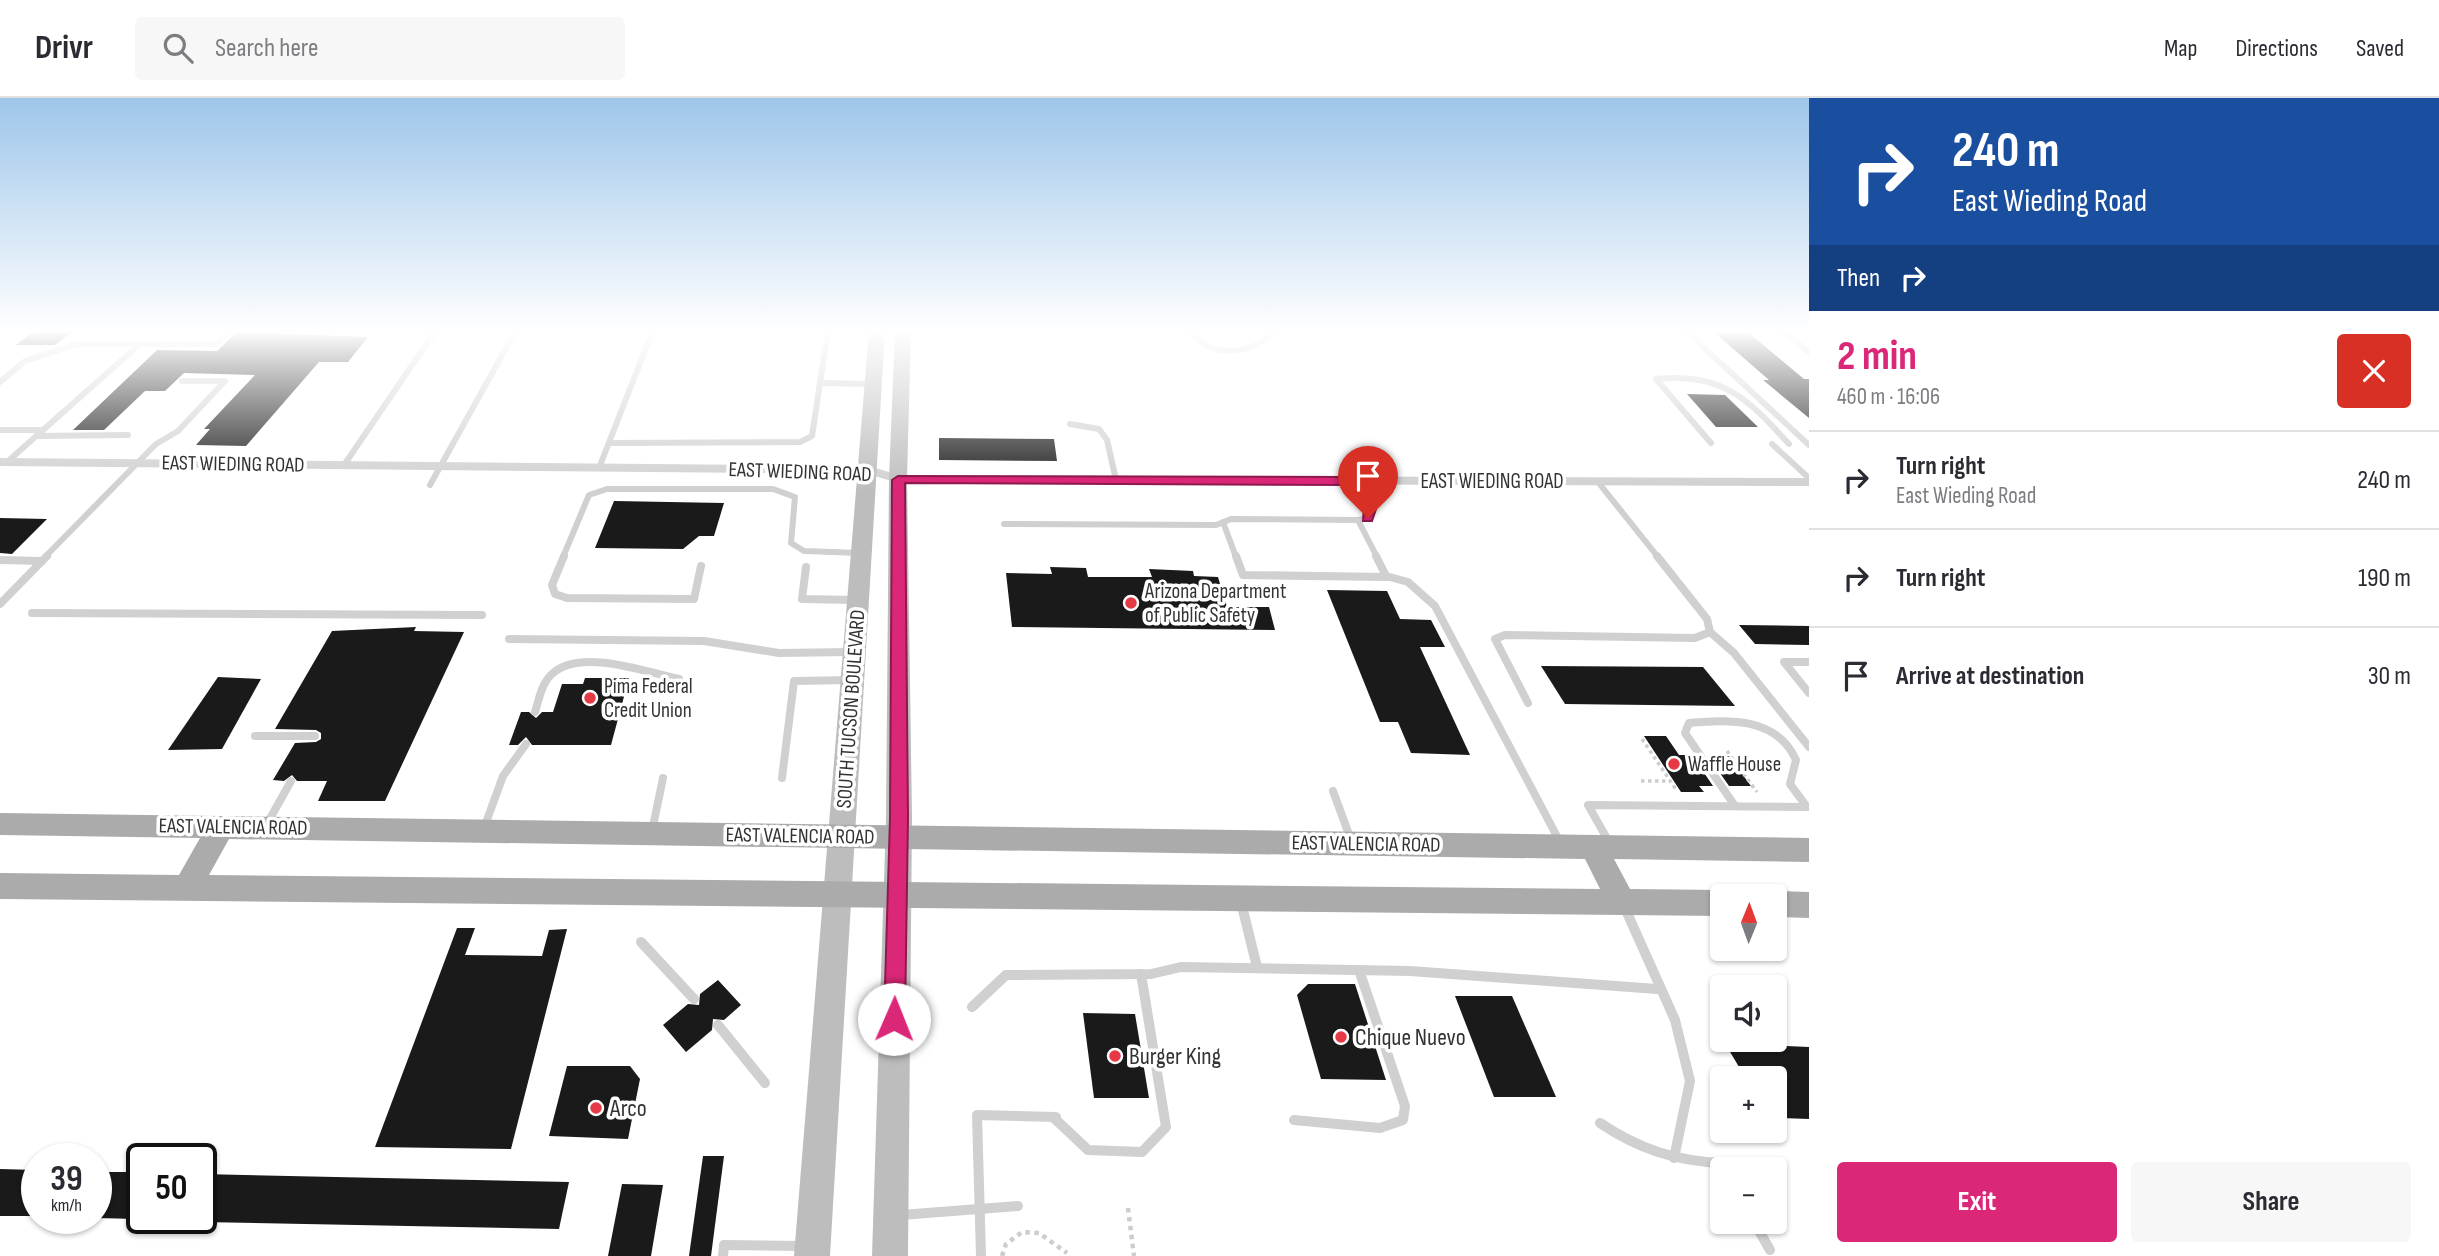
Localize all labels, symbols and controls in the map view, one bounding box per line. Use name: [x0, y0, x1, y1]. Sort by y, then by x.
search box: [135, 17, 625, 80]
text: Drivr: [35, 28, 93, 68]
icon: search: [159, 29, 197, 67]
text: Search here: [215, 33, 318, 64]
text: Map: [2164, 34, 2197, 63]
text: Directions: [2235, 34, 2318, 63]
text: Saved: [2356, 34, 2404, 63]
text: 240 m: [1952, 122, 2060, 181]
icon: right: [1837, 126, 1928, 217]
text: East Wieding Road: [1952, 182, 2147, 221]
icon: right: [1894, 259, 1932, 297]
text: Then: [1837, 263, 1880, 294]
text: 2 min: [1837, 331, 1917, 382]
button: close: [2337, 334, 2411, 408]
text: 460 m · 16:06: [1837, 383, 1940, 411]
pin: [1338, 446, 1398, 518]
street label: EAST WIEDING ROAD: [161, 450, 305, 478]
text: Turn right: [1896, 451, 1985, 482]
street label: EAST WIEDING ROAD: [728, 457, 872, 487]
icon: arrive: [1349, 457, 1387, 495]
icon: right: [1837, 461, 1875, 499]
text: 240 m: [2357, 465, 2411, 496]
street label: EAST WIEDING ROAD: [1420, 469, 1564, 494]
text: East Wieding Road: [1896, 482, 2036, 510]
icon: right: [1837, 559, 1875, 597]
text: Turn right: [1896, 563, 1985, 594]
text: 190 m: [2358, 563, 2411, 594]
place label: Arizona Department of Public Safety: [1144, 579, 1286, 628]
marker: Arizona Department of Public Safety: [1123, 595, 1139, 611]
street label: SOUTH TUCSON BOULEVARD: [832, 609, 870, 809]
icon: arrive: [1837, 657, 1875, 695]
text: Arrive at destination: [1896, 661, 2084, 692]
text: 30 m: [2368, 661, 2411, 692]
place label: Pima Federal Credit Union: [604, 674, 693, 723]
marker: Pima Federal Credit Union: [582, 690, 598, 706]
place label: Waffle House: [1688, 752, 1781, 777]
marker: Waffle House: [1666, 756, 1682, 772]
street label: EAST VALENCIA ROAD: [158, 813, 308, 841]
street label: EAST VALENCIA ROAD: [725, 822, 875, 850]
street label: EAST VALENCIA ROAD: [1291, 830, 1441, 858]
north arrow: [1710, 884, 1787, 961]
map controls: [1710, 884, 1787, 1234]
button: sound: [1710, 975, 1787, 1052]
position arrow: [857, 982, 931, 1056]
place label: Chique Nuevo: [1355, 1023, 1466, 1052]
marker: Chique Nuevo: [1333, 1029, 1349, 1045]
place label: Burger King: [1129, 1042, 1221, 1071]
marker: Burger King: [1107, 1048, 1123, 1064]
button: +: [1710, 1066, 1787, 1143]
place label: Arco: [609, 1094, 647, 1123]
marker: Arco: [588, 1100, 604, 1116]
speed limit sign: 50: [126, 1143, 217, 1234]
button: −: [1710, 1157, 1787, 1234]
text: 39: [50, 1158, 83, 1201]
button: Exit: [1837, 1162, 2117, 1242]
button: Share: [2131, 1162, 2411, 1242]
text: km/h: [51, 1195, 82, 1216]

